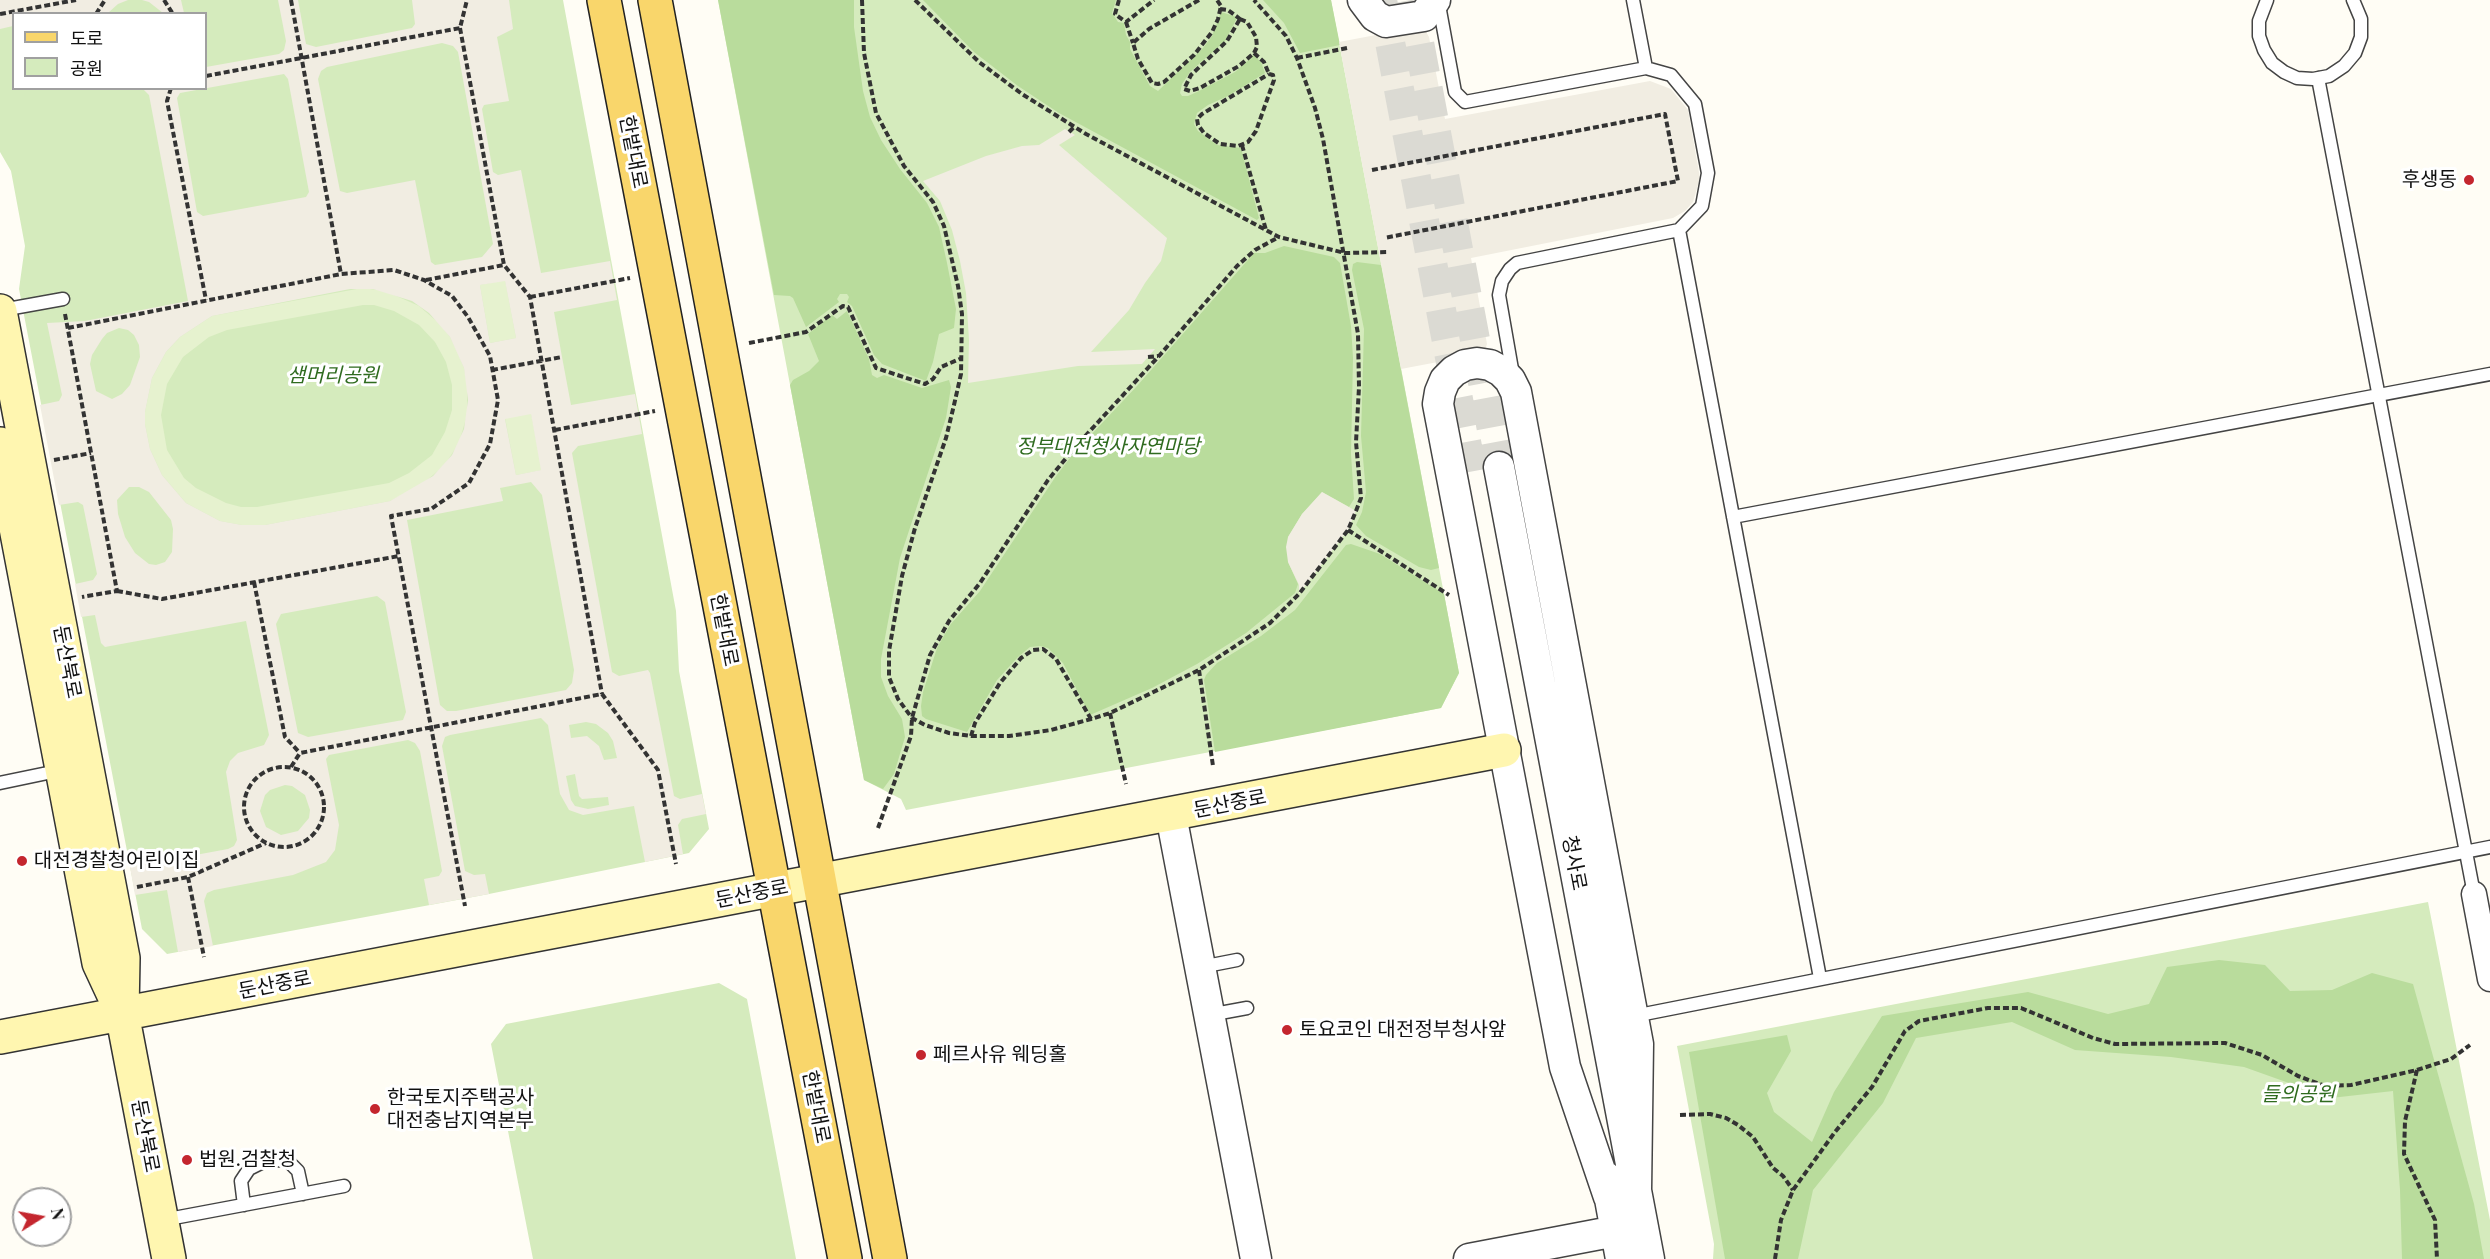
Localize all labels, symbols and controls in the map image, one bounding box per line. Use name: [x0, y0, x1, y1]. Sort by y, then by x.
legend: [12, 12, 207, 90]
text: 도로: [70, 26, 103, 50]
text: 공원: [70, 56, 103, 80]
street label: 한밭대로: [614, 114, 652, 190]
place label: 후생동: [2402, 168, 2457, 192]
marker: 후생동: [2462, 173, 2476, 187]
park label: 샘머리공원: [287, 364, 379, 388]
park label: 정부대전청사자연마당: [1016, 435, 1200, 459]
street label: 한밭대로: [705, 592, 743, 668]
street label: 둔산북로: [48, 624, 86, 700]
street label: 둔산중로: [1192, 785, 1268, 823]
street label: 청사로: [1557, 834, 1591, 892]
place label: 대전경찰청어린이집: [34, 849, 200, 873]
marker: 대전경찰청어린이집: [15, 854, 29, 868]
street label: 둔산중로: [714, 875, 790, 913]
street label: 둔산중로: [237, 966, 313, 1004]
place label: 토요코인 대전정부청사앞: [1299, 1018, 1506, 1042]
marker: 토요코인 대전정부청사앞: [1280, 1023, 1294, 1037]
place label: 페르사유 웨딩홀: [933, 1043, 1067, 1067]
marker: 페르사유 웨딩홀: [914, 1048, 928, 1062]
street label: 한밭대로: [797, 1069, 835, 1145]
park label: 들의공원: [2261, 1083, 2335, 1107]
place label: 한국토지주택공사 대전충남지역본부: [387, 1086, 534, 1133]
street label: 둔산북로: [126, 1098, 164, 1174]
marker: 한국토지주택공사 대전충남지역본부: [368, 1102, 382, 1116]
place label: 법원.검찰청: [199, 1148, 296, 1172]
marker: 법원.검찰청: [180, 1153, 194, 1167]
north arrow: [12, 1187, 72, 1247]
text: N: [47, 1206, 70, 1222]

